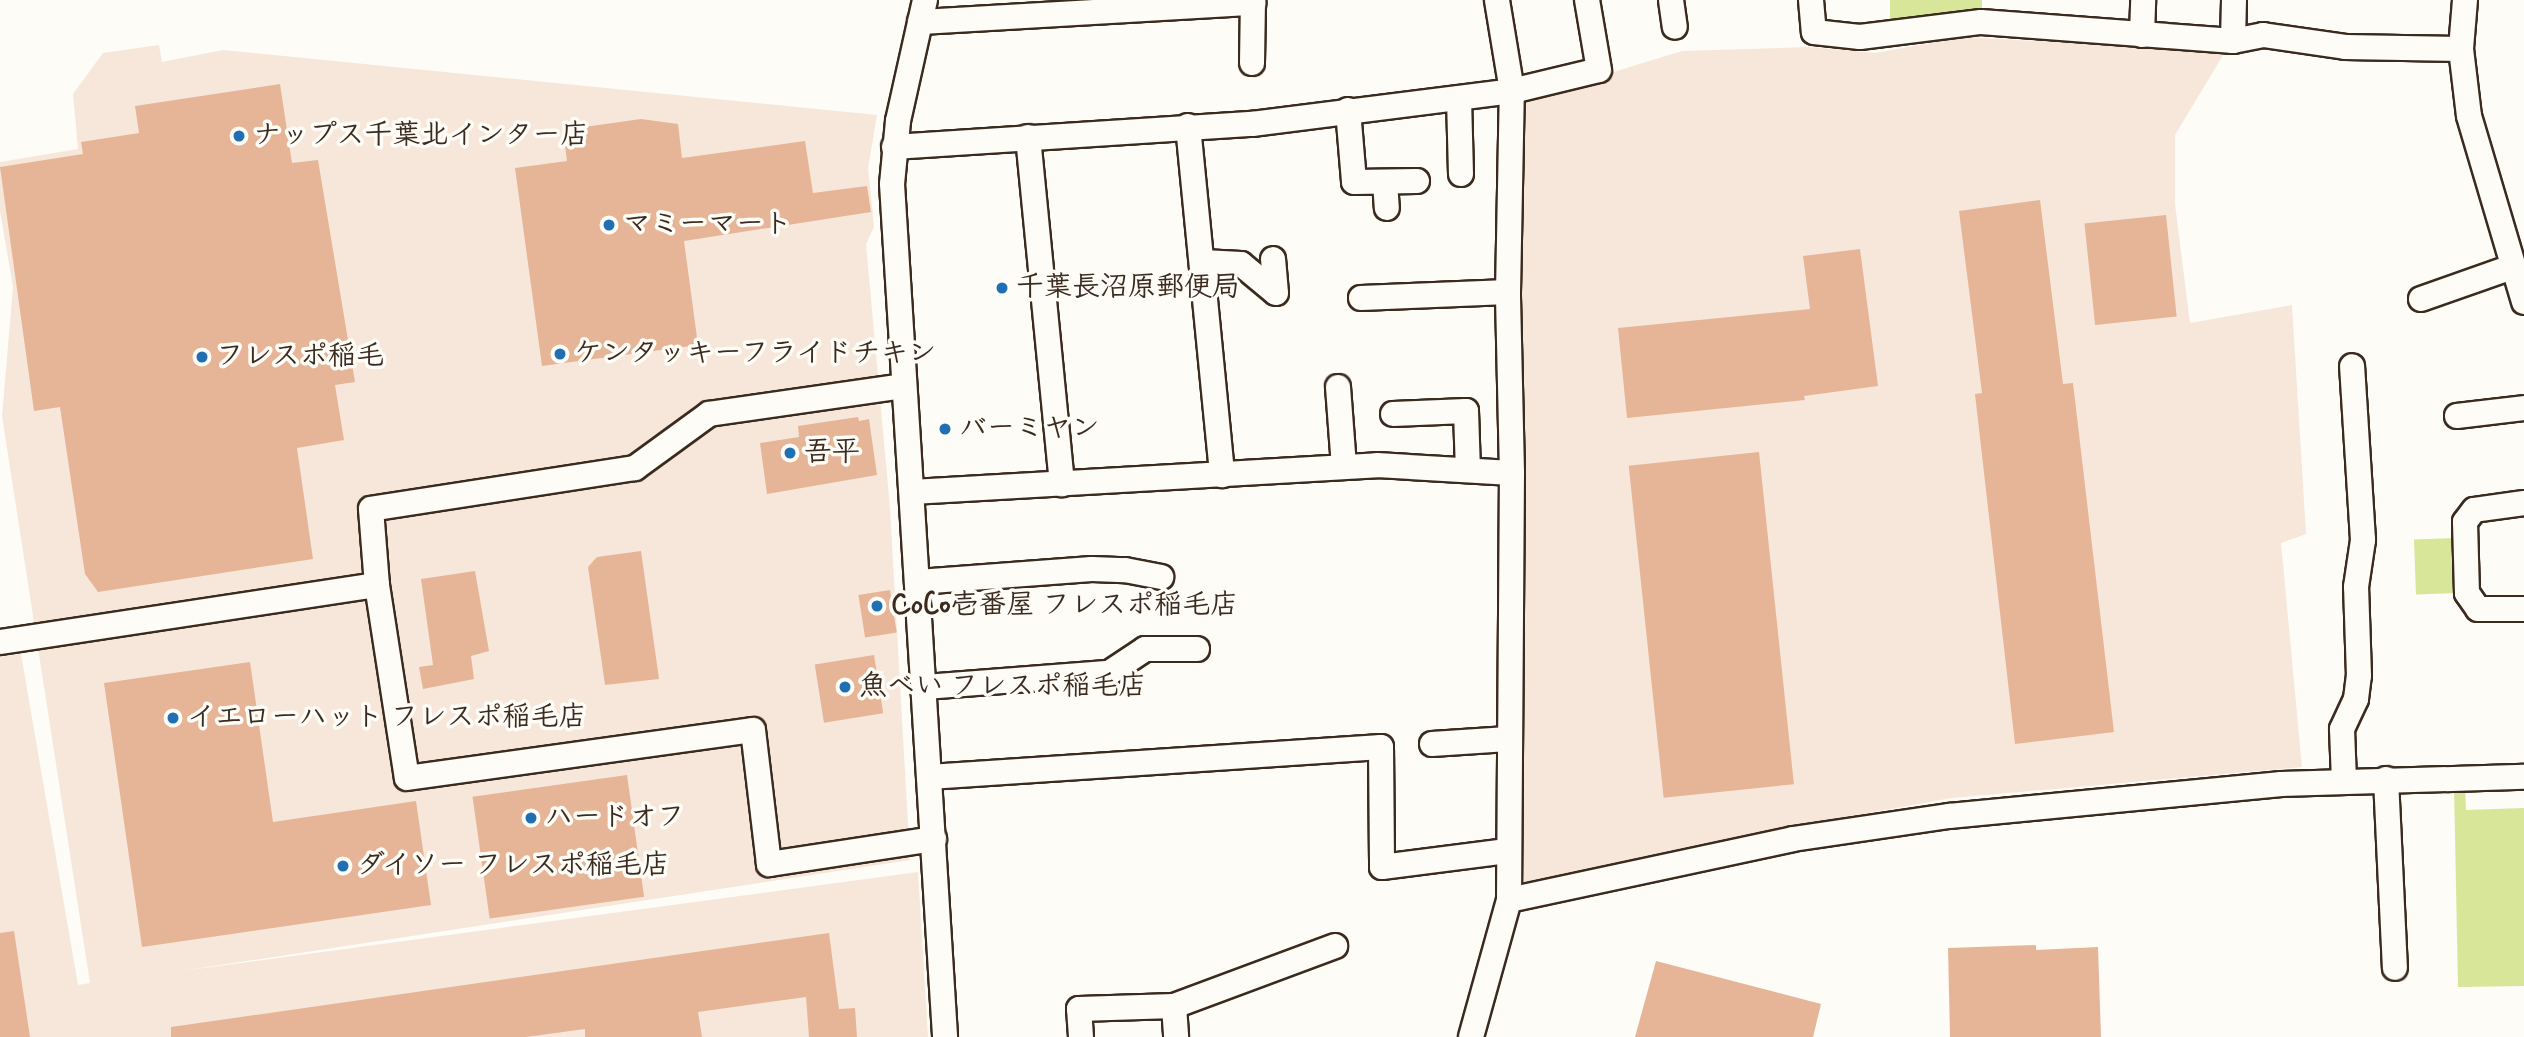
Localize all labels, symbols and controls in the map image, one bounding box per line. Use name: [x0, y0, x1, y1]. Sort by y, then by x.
place label: ナップス千葉北インター店: [253, 119, 589, 153]
marker: ナップス千葉北インター店: [231, 128, 247, 144]
place label: マミーマート: [623, 208, 791, 242]
marker: マミーマート: [601, 217, 617, 233]
place label: 千葉長沼原郵便局: [1016, 271, 1240, 305]
marker: 千葉長沼原郵便局: [994, 280, 1010, 296]
place label: ケンタッキーフライドチキン: [574, 337, 938, 371]
place label: フレスポ稲毛: [216, 340, 384, 374]
marker: ケンタッキーフライドチキン: [552, 346, 568, 362]
marker: フレスポ稲毛: [194, 349, 210, 365]
place label: バーミヤン: [959, 412, 1099, 446]
marker: バーミヤン: [937, 421, 953, 437]
place label: 吾平: [804, 436, 860, 470]
marker: 吾平: [782, 445, 798, 461]
place label: CoCo壱番屋 フレスポ稲毛店: [891, 589, 1238, 623]
marker: CoCo壱番屋 フレスポ稲毛店: [869, 598, 885, 614]
place label: 魚べい フレスポ稲毛店: [859, 670, 1147, 704]
marker: 魚べい フレスポ稲毛店: [837, 679, 853, 695]
place label: イエローハット フレスポ稲毛店: [187, 701, 587, 735]
marker: イエローハット フレスポ稲毛店: [165, 710, 181, 726]
place label: ハードオフ: [545, 801, 685, 835]
marker: ハードオフ: [523, 810, 539, 826]
place label: ダイソー フレスポ稲毛店: [357, 849, 673, 883]
marker: ダイソー フレスポ稲毛店: [335, 858, 351, 874]

